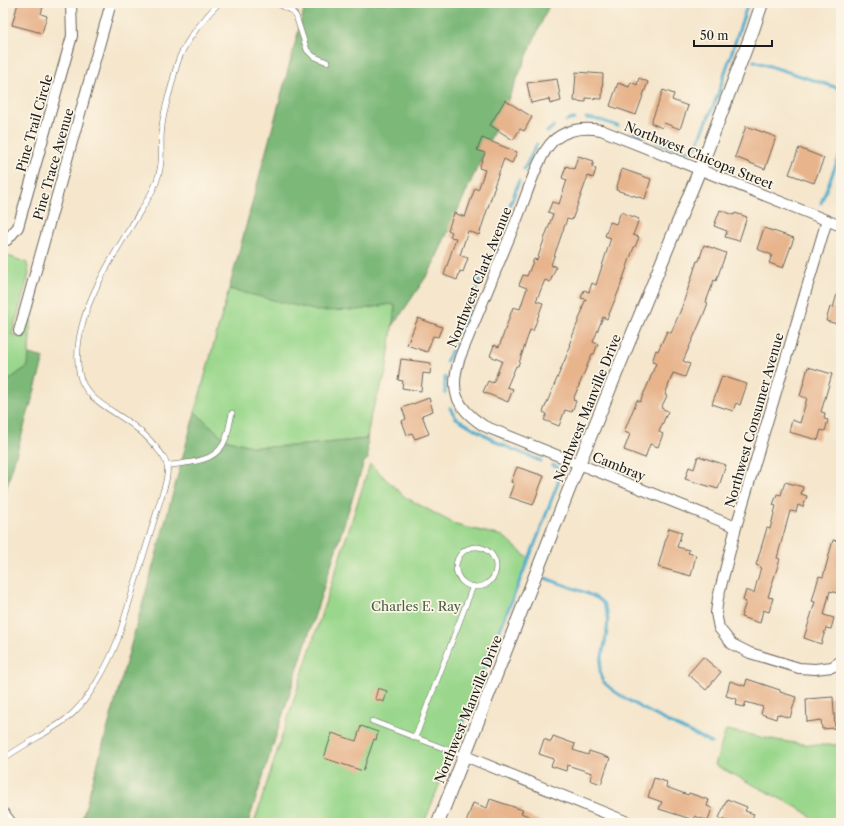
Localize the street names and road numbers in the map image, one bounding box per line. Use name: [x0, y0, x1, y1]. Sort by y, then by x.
street label: Pine Trail Circle: [12, 72, 56, 174]
street label: Pine Trace Avenue: [29, 106, 77, 222]
street label: Northwest Chicopa Street: [622, 118, 776, 192]
street label: Northwest Clark Avenue: [443, 204, 515, 350]
street label: Northwest Consumer Avenue: [721, 331, 787, 509]
street label: Northwest Manville Drive: [550, 332, 624, 484]
street label: Cambray: [590, 448, 649, 484]
street label: Northwest Manville Drive: [431, 633, 505, 785]

